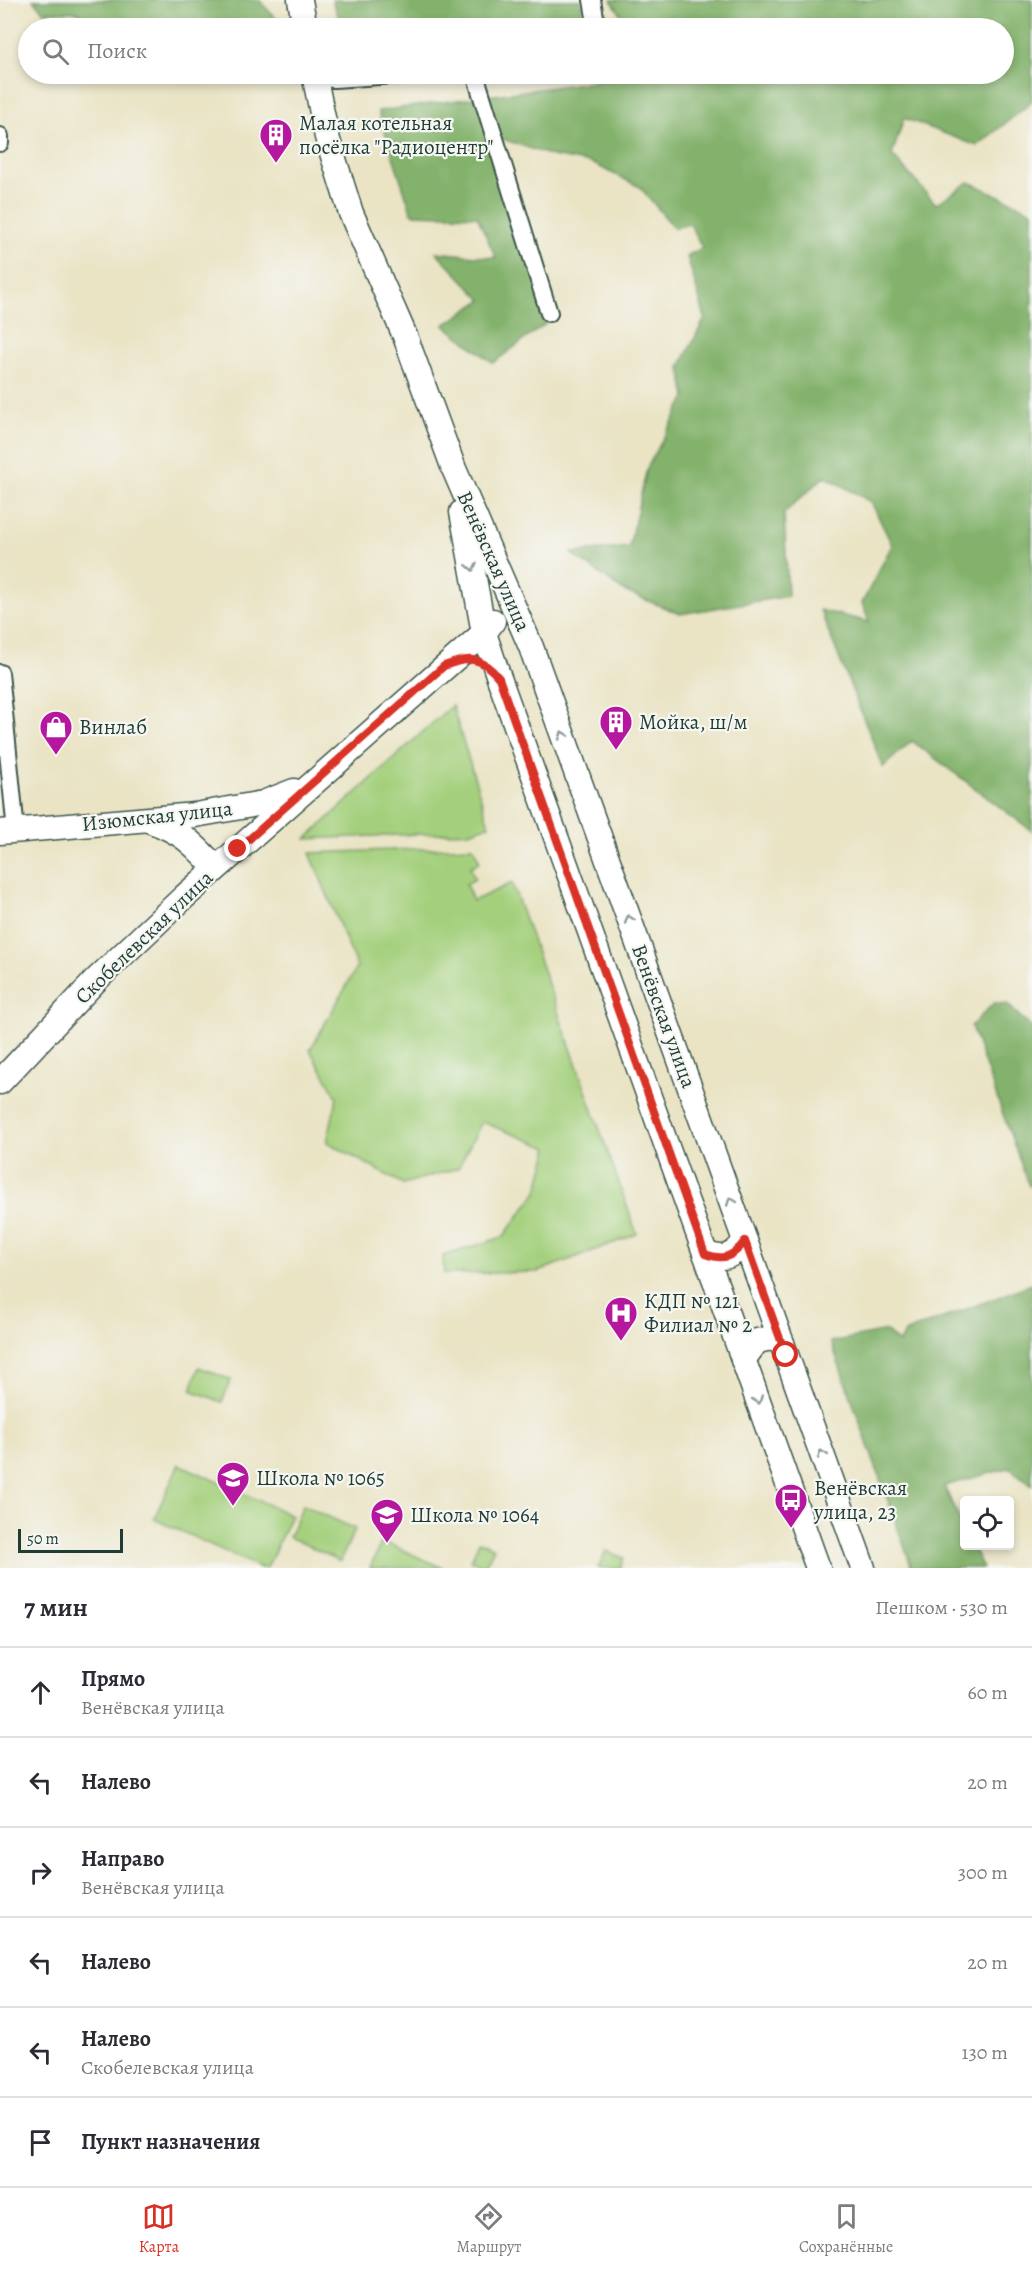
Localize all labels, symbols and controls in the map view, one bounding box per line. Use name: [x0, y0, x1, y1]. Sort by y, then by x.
search box: [18, 18, 1014, 84]
icon: search: [39, 35, 72, 68]
text: Поиск: [87, 36, 147, 66]
place label: Малая котельная посёлка "Радиоцентр": [299, 109, 493, 161]
building icon: Малая котельная посёлка "Радиоцентр": [258, 117, 294, 164]
street label: Венёвская улица: [451, 486, 538, 636]
one-way arrow: [465, 562, 478, 572]
building icon: Мойка, ш/м: [598, 704, 634, 751]
place label: Мойка, ш/м: [639, 708, 748, 736]
shop icon: Винлаб: [38, 709, 74, 756]
place label: Винлаб: [79, 713, 147, 741]
one-way arrow: [557, 730, 570, 741]
street label: Изюмская улица: [80, 794, 234, 838]
route end: [224, 835, 250, 861]
street label: Скобелевская улица: [69, 864, 219, 1010]
one-way arrow: [624, 914, 636, 925]
street label: Венёвская улица: [625, 940, 703, 1092]
one-way arrow: [725, 1196, 738, 1207]
place label: КДП № 121 Филиал № 2: [644, 1287, 752, 1339]
hospital icon: КДП № 121 Филиал № 2: [603, 1295, 639, 1342]
route start: [772, 1341, 798, 1367]
one-way arrow: [750, 1395, 763, 1405]
one-way arrow: [816, 1449, 829, 1460]
school or university icon: Школа № 1065: [215, 1460, 251, 1507]
place label: Школа № 1065: [256, 1464, 385, 1492]
place label: Венёвская улица, 23: [813, 1474, 907, 1526]
bus stop icon: Венёвская улица, 23: [773, 1482, 809, 1529]
map controls: [960, 1496, 1014, 1550]
button: locate: [960, 1496, 1014, 1550]
school or university icon: Школа № 1064: [369, 1497, 405, 1544]
place label: Школа № 1064: [410, 1501, 539, 1529]
scale bar: [18, 1526, 123, 1554]
text: 50 m: [27, 1528, 59, 1550]
text: 7 мин: [24, 1590, 88, 1625]
text: Пешком · 530 m: [875, 1594, 1008, 1621]
text: Прямо: [81, 1664, 145, 1694]
icon: ahead: [24, 1676, 57, 1709]
text: 60 m: [968, 1679, 1008, 1706]
text: Венёвская улица: [81, 1694, 225, 1721]
icon: left: [24, 1766, 57, 1799]
text: Налево: [81, 1767, 151, 1797]
text: 20 m: [967, 1769, 1008, 1796]
text: Направо: [81, 1844, 164, 1874]
icon: right: [24, 1856, 57, 1889]
text: 300 m: [958, 1859, 1008, 1886]
text: Венёвская улица: [81, 1874, 225, 1901]
icon: left: [24, 1946, 57, 1979]
text: Налево: [81, 1947, 151, 1977]
text: 20 m: [967, 1949, 1008, 1976]
text: Налево: [81, 2024, 151, 2054]
icon: left: [24, 2036, 57, 2069]
text: 130 m: [962, 2039, 1008, 2066]
text: Скобелевская улица: [81, 2054, 254, 2081]
icon: arrive: [24, 2126, 57, 2159]
text: Пункт назначения: [81, 2127, 260, 2157]
tab: Карта: [139, 2200, 179, 2258]
tab: Маршрут: [457, 2200, 521, 2258]
tab: Сохранённые: [799, 2200, 893, 2258]

